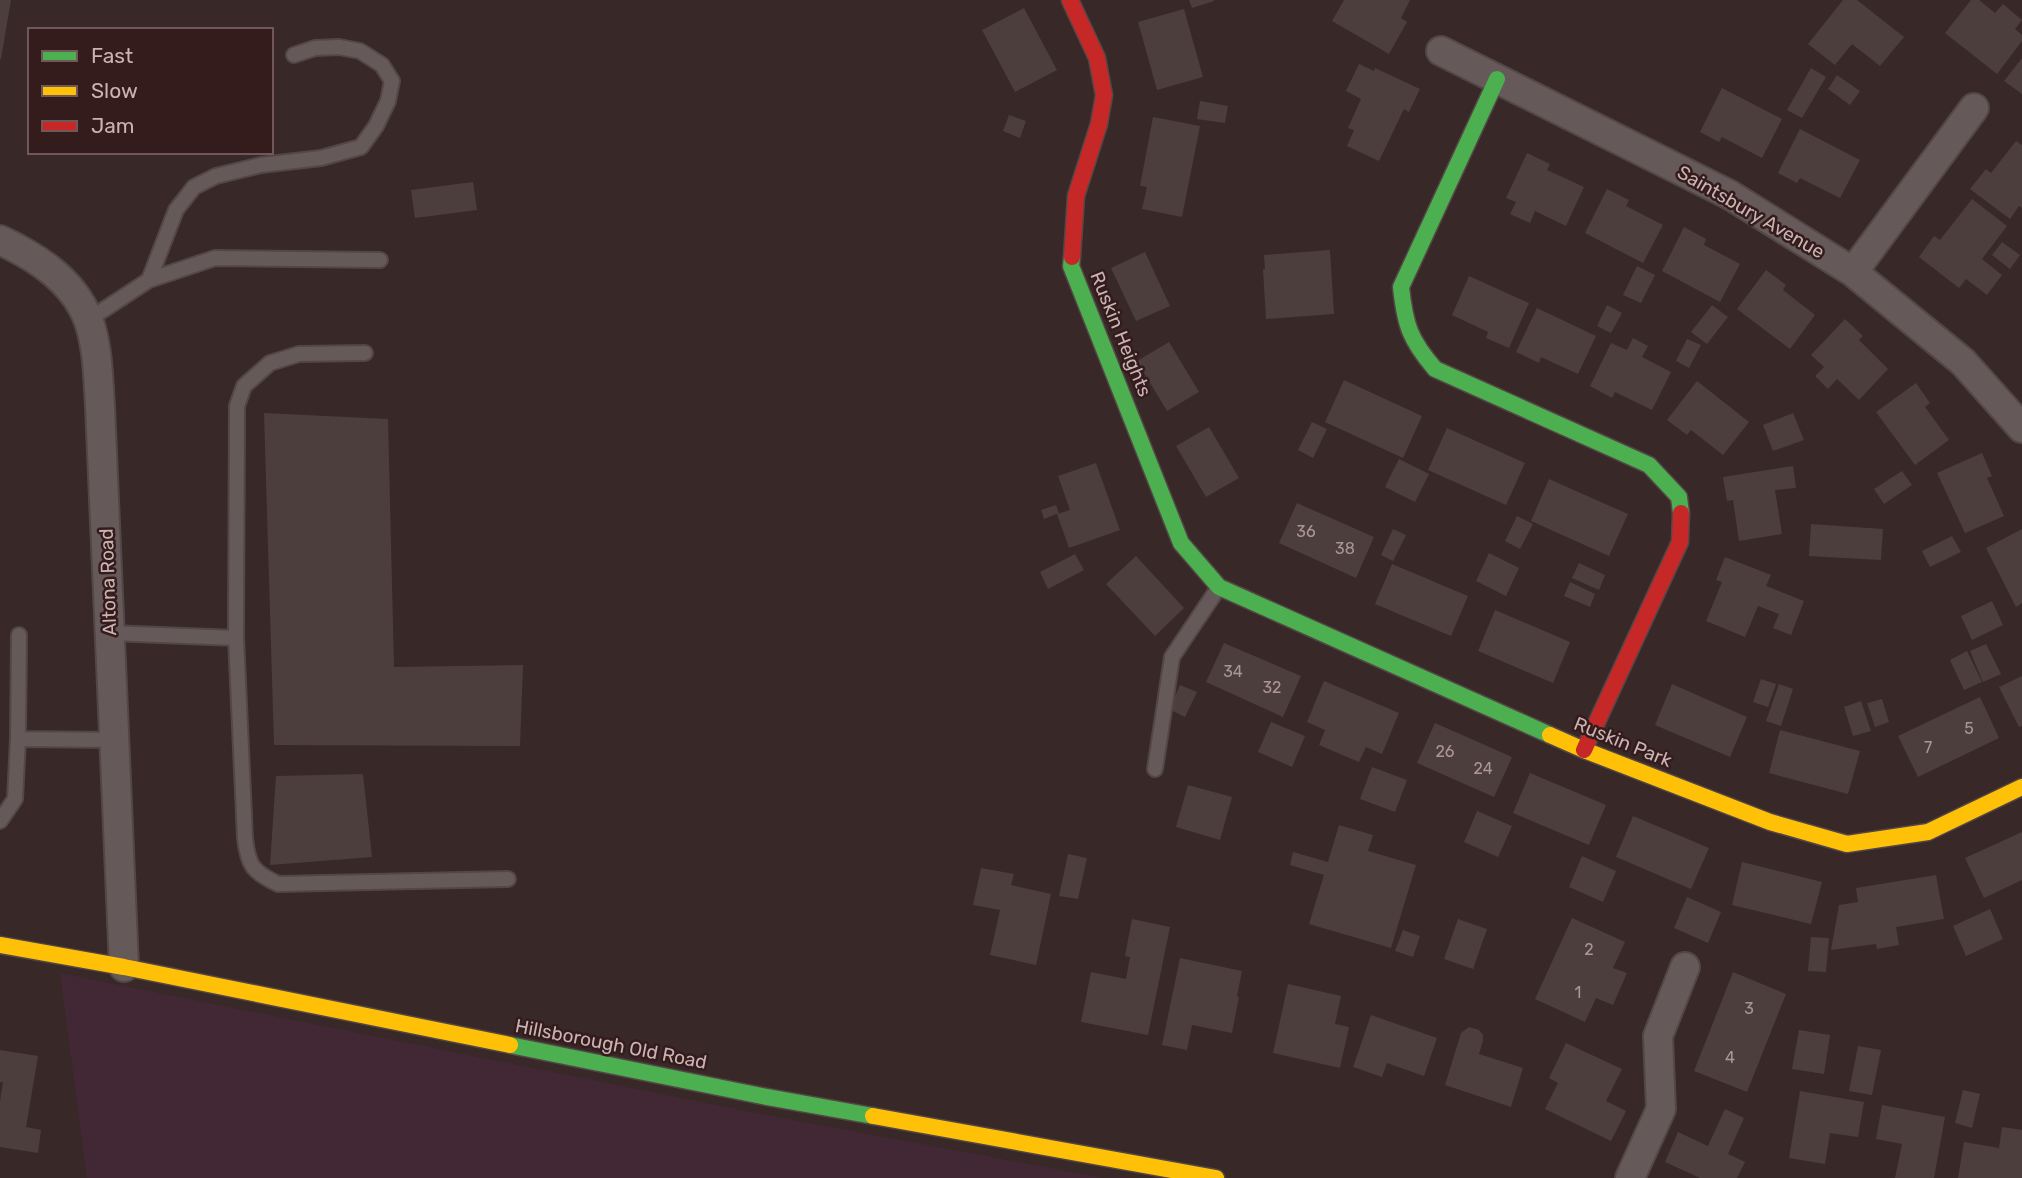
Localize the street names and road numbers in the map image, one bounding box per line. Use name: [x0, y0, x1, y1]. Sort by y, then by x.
street label: Saintsbury Avenue: [1673, 161, 1829, 263]
street label: Ruskin Heights: [1085, 268, 1157, 400]
street label: Altona Road: [95, 528, 121, 636]
street label: Ruskin Park: [1571, 712, 1676, 772]
street label: Hillsborough Old Road: [513, 1014, 709, 1074]

